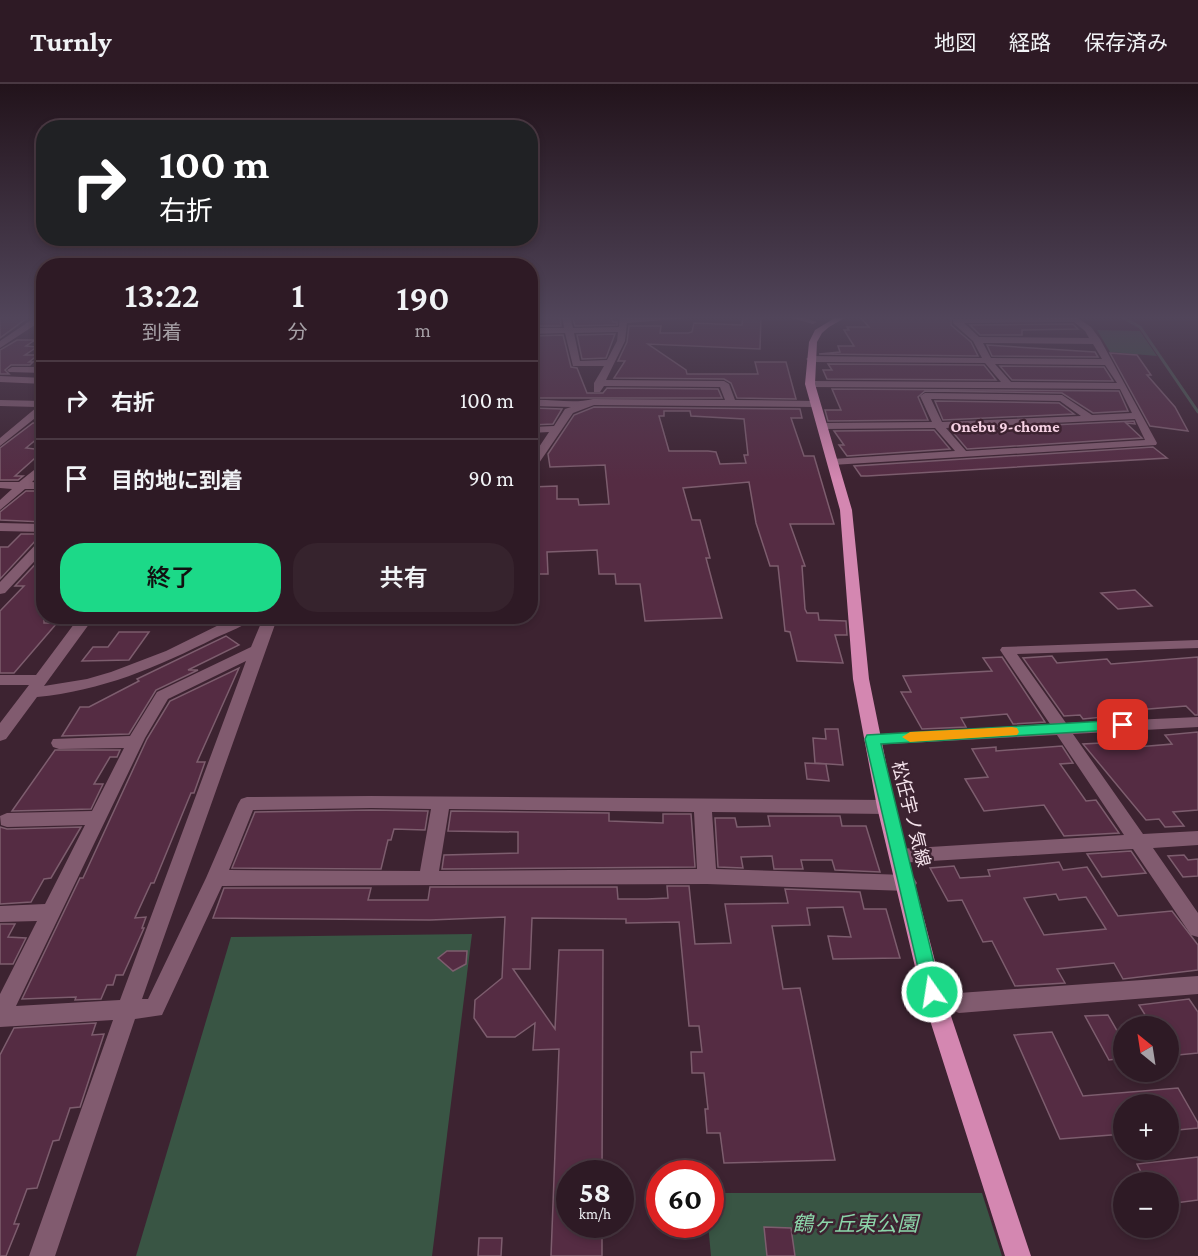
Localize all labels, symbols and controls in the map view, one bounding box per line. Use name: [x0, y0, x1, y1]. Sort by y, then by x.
text: Turnly: [30, 26, 112, 57]
text: 地図: [934, 31, 976, 55]
text: 経路: [1009, 31, 1051, 55]
text: 保存済み: [1084, 31, 1168, 55]
text: 100 m: [159, 140, 269, 187]
icon: right: [60, 144, 138, 222]
text: 右折: [159, 196, 213, 226]
text: 13:22: [124, 275, 199, 315]
text: 1: [291, 275, 304, 315]
text: 190: [396, 278, 450, 318]
text: m: [415, 319, 431, 341]
text: 到着: [142, 321, 182, 343]
text: 分: [288, 321, 308, 343]
icon: right: [60, 384, 93, 417]
text: 100 m: [460, 388, 514, 413]
text: 右折: [111, 390, 155, 415]
district label: Onebu 9-chome: [950, 418, 1060, 435]
icon: arrive: [60, 462, 93, 495]
text: 90 m: [469, 466, 514, 491]
text: 目的地に到着: [111, 468, 243, 493]
button: 終了: [60, 543, 281, 612]
button: 共有: [293, 543, 514, 612]
pin: [1097, 699, 1148, 750]
icon: arrive: [1106, 708, 1139, 741]
street label: 松任宇ノ気線: [888, 759, 934, 869]
position arrow: [900, 960, 964, 1024]
north arrow: [1113, 1016, 1179, 1082]
map controls: [1113, 1016, 1179, 1238]
button: +: [1113, 1094, 1179, 1160]
speed limit sign: 60: [646, 1160, 724, 1238]
button: −: [1113, 1172, 1179, 1238]
text: 58: [579, 1175, 611, 1208]
text: km/h: [579, 1206, 611, 1222]
park label: 鶴ヶ丘東公園: [792, 1212, 921, 1236]

